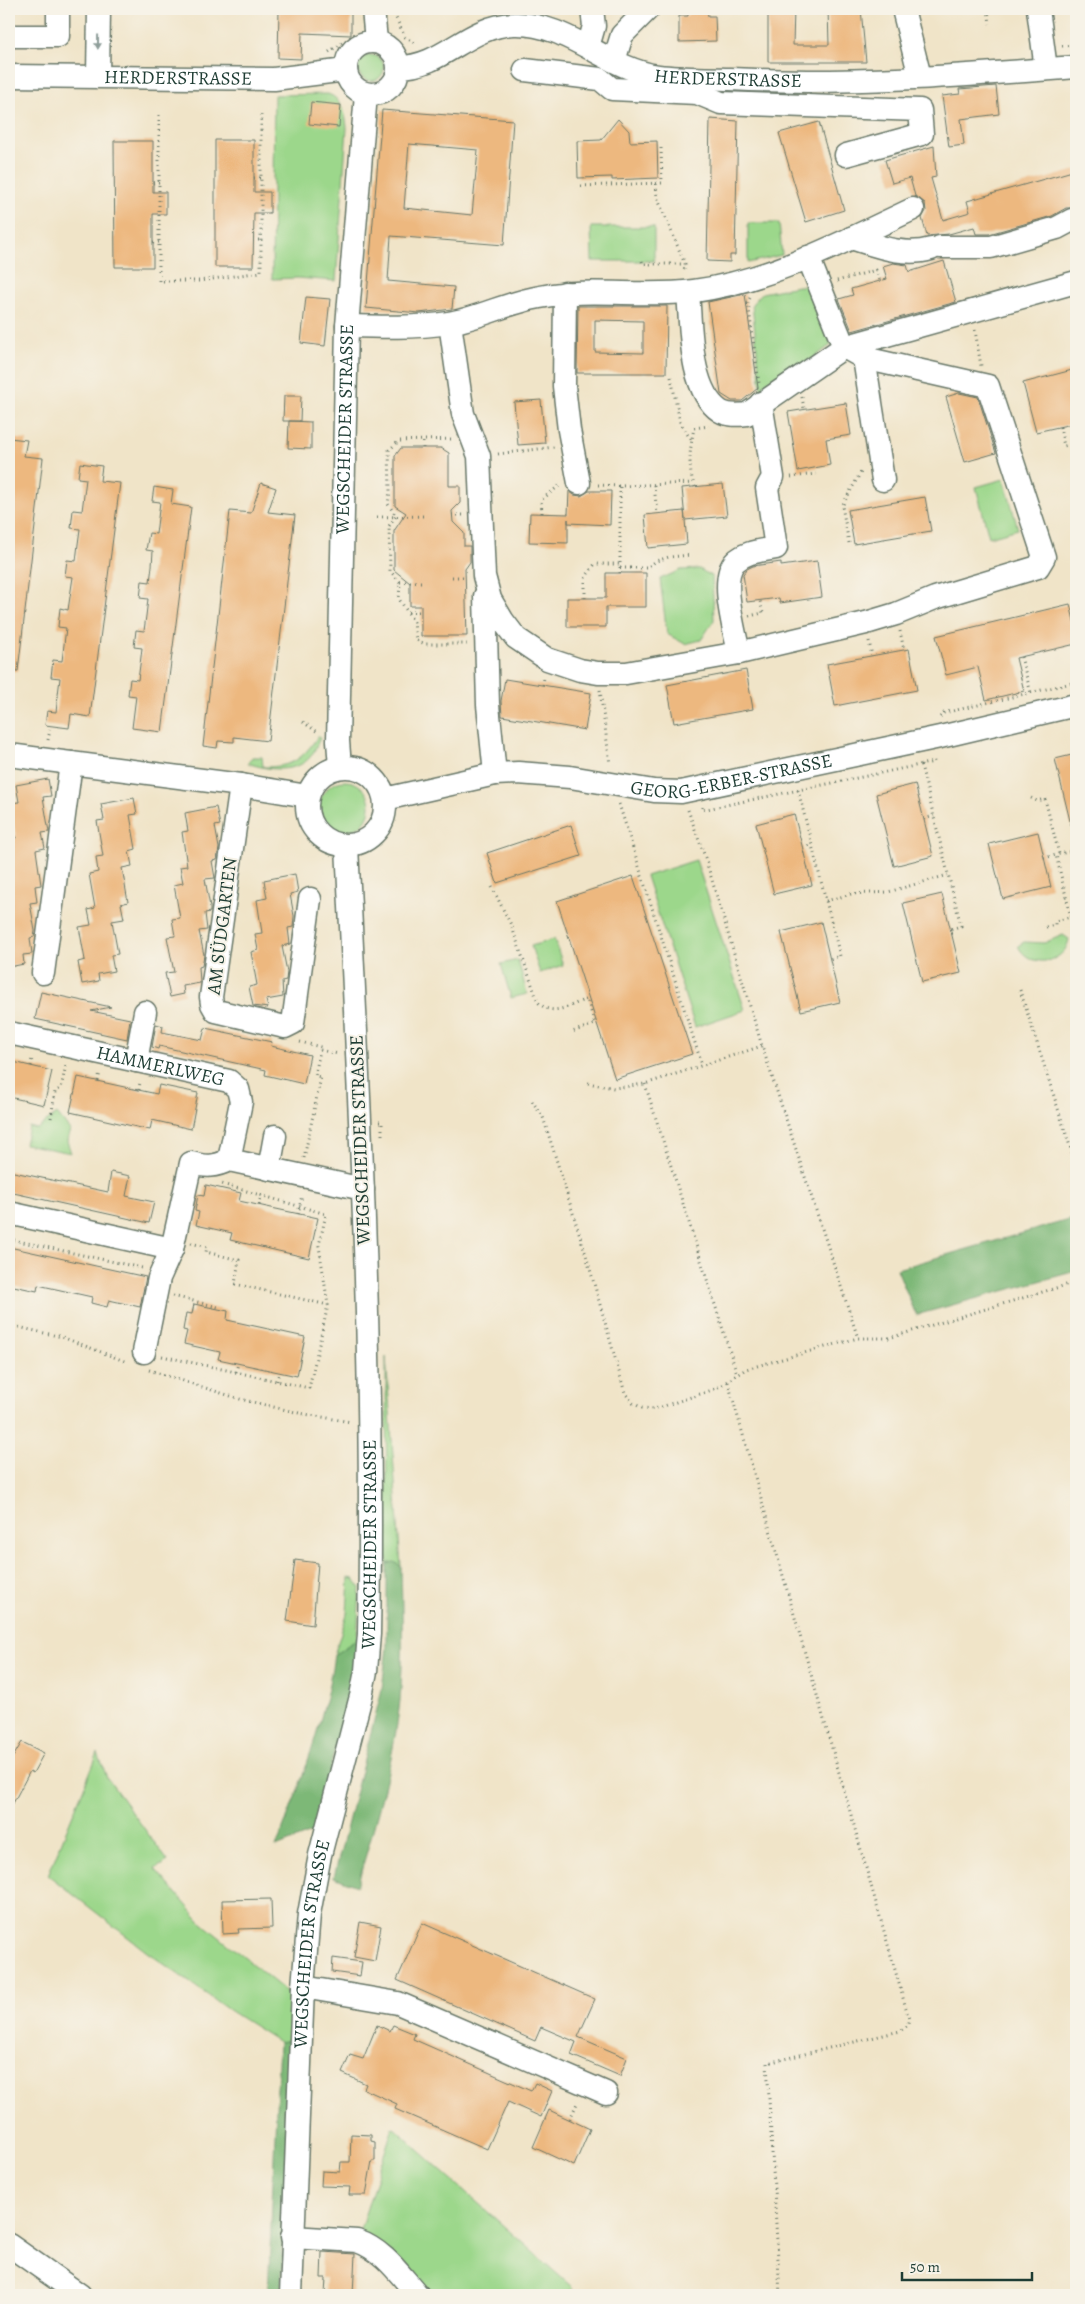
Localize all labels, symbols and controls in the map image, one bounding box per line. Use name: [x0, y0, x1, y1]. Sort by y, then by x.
one-way arrow: [94, 35, 102, 51]
street label: HERDERSTRASSE: [653, 63, 802, 94]
street label: HERDERSTRASSE: [104, 64, 252, 92]
street label: WEGSCHEIDER STRASSE: [329, 324, 360, 536]
street label: GEORG-ERBER-STRASSE: [629, 747, 835, 805]
street label: AM SÜDGARTEN: [201, 856, 243, 997]
street label: WEGSCHEIDER STRASSE: [343, 1035, 377, 1246]
street label: HAMMERLWEG: [94, 1039, 227, 1093]
street label: WEGSCHEIDER STRASSE: [355, 1439, 383, 1651]
street label: WEGSCHEIDER STRASSE: [288, 1837, 336, 2050]
scale bar: [902, 2249, 1032, 2281]
text: 50 m: [910, 2257, 940, 2277]

